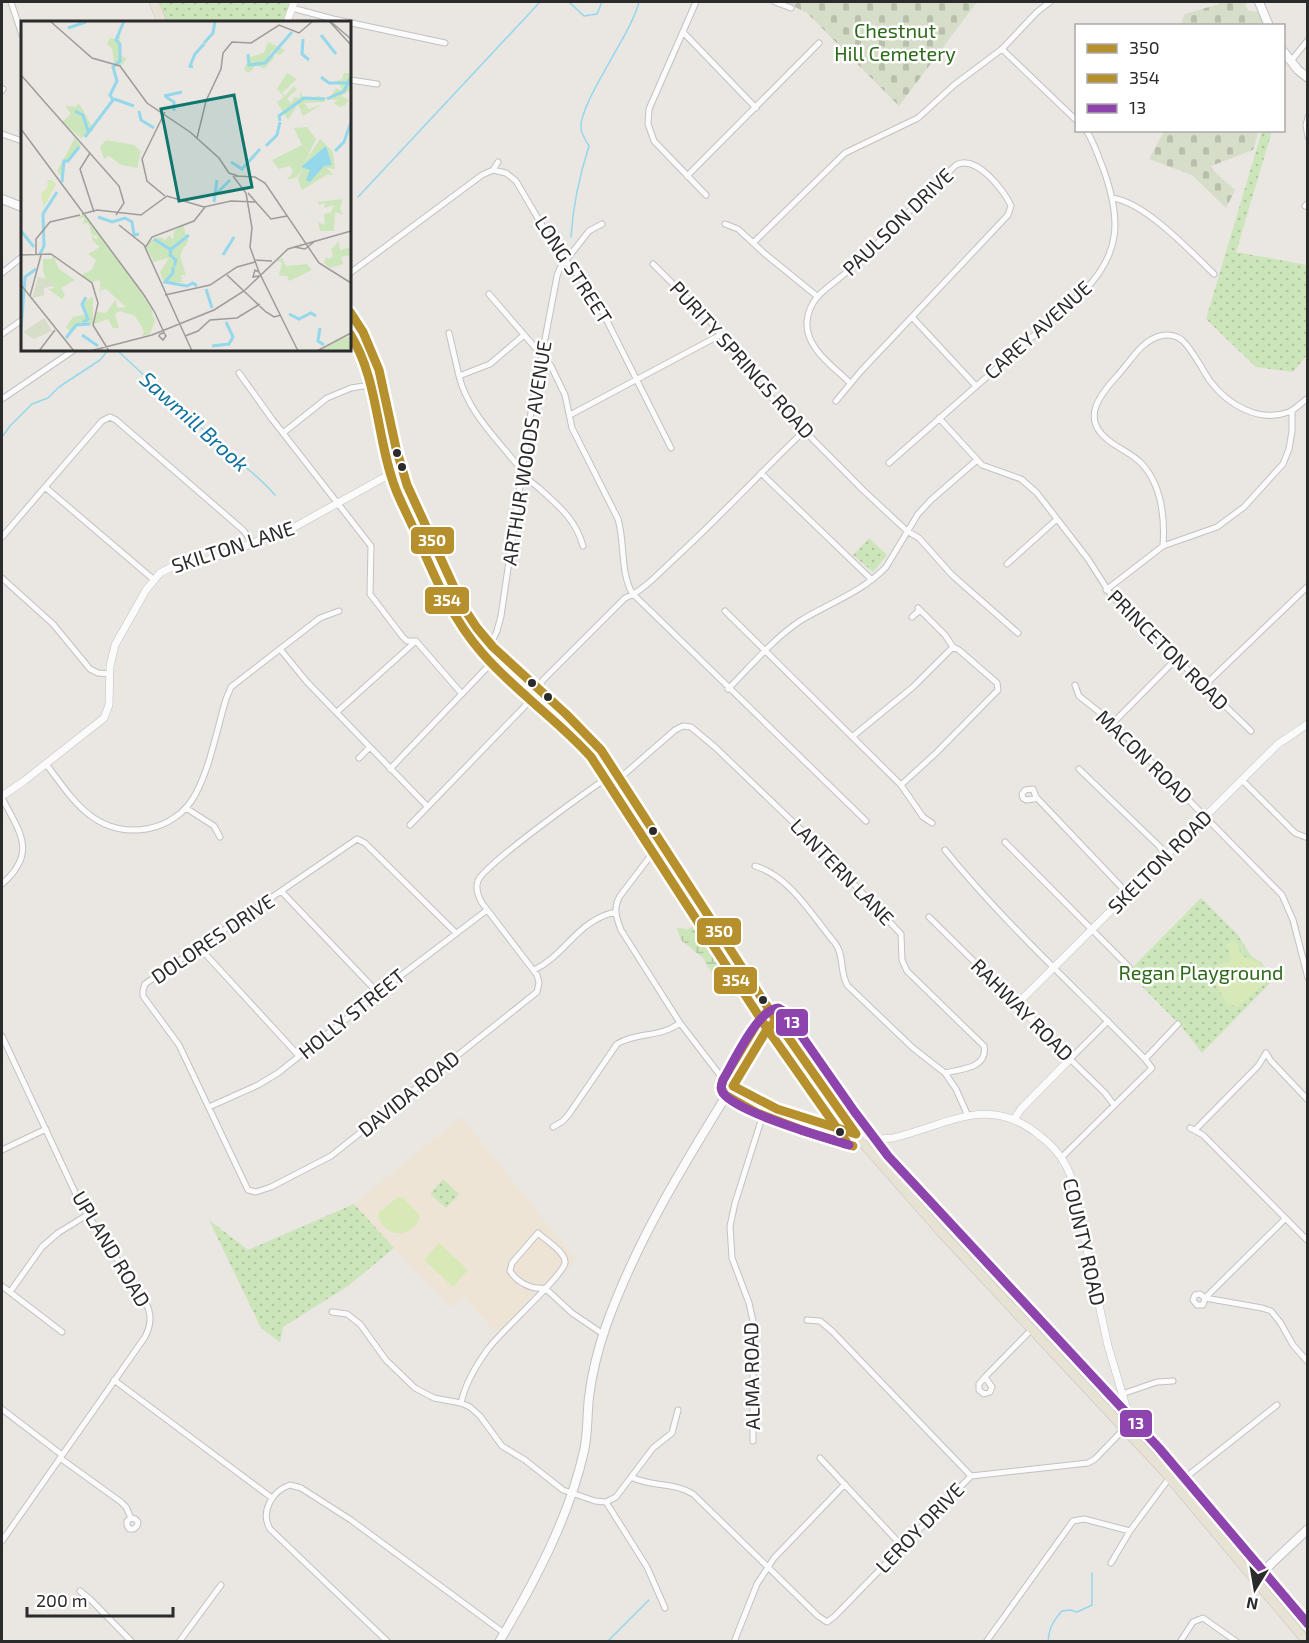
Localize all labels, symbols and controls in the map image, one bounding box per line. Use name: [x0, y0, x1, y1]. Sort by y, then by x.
park label: Chestnut Hill Cemetery: [834, 18, 956, 65]
inset map: [21, 21, 351, 351]
legend: [1075, 24, 1285, 132]
text: 350: [1129, 36, 1160, 58]
text: 354: [1129, 66, 1160, 88]
text: 13: [1129, 96, 1146, 118]
street label: PAULSON DRIVE: [837, 162, 958, 280]
street label: LONG STREET: [530, 211, 618, 328]
street label: CAREY AVENUE: [979, 275, 1096, 384]
street label: PURITY SPRINGS ROAD: [666, 276, 820, 443]
street label: ARTHUR WOODS AVENUE: [496, 339, 556, 567]
water label: Sawmill Brook: [136, 366, 254, 476]
unlabelled marker: [391, 447, 403, 459]
unlabelled marker: [396, 461, 408, 473]
street label: SKILTON LANE: [168, 515, 297, 577]
line badge: 350: [410, 526, 455, 555]
text: 350: [418, 530, 446, 549]
street label: PRINCETON ROAD: [1103, 584, 1234, 715]
line badge: 354: [424, 586, 470, 615]
text: 354: [433, 590, 461, 609]
unlabelled marker: [526, 677, 538, 689]
unlabelled marker: [542, 691, 554, 703]
street label: MACON ROAD: [1092, 704, 1198, 808]
street label: SKELTON ROAD: [1102, 804, 1216, 918]
street label: LANTERN LANE: [786, 813, 899, 929]
unlabelled marker: [647, 825, 659, 837]
street label: DOLORES DRIVE: [146, 888, 279, 988]
line badge: 350: [696, 917, 742, 946]
text: 350: [705, 921, 733, 940]
street label: RAHWAY ROAD: [967, 953, 1079, 1065]
park label: Regan Playground: [1118, 960, 1284, 984]
street label: HOLLY STREET: [293, 963, 410, 1063]
line badge: 354: [713, 966, 758, 995]
text: 354: [722, 970, 750, 989]
unlabelled marker: [757, 994, 769, 1006]
line badge: 13: [775, 1008, 809, 1037]
text: 13: [784, 1012, 800, 1031]
street label: DAVIDA ROAD: [353, 1045, 464, 1141]
unlabelled marker: [834, 1126, 846, 1138]
street label: COUNTY ROAD: [1059, 1176, 1111, 1308]
street label: UPLAND ROAD: [68, 1186, 156, 1311]
street label: ALMA ROAD: [738, 1322, 764, 1430]
line badge: 13: [1119, 1409, 1153, 1438]
text: 13: [1128, 1413, 1144, 1432]
street label: LEROY DRIVE: [870, 1477, 968, 1578]
north arrow: [1225, 1559, 1285, 1619]
scale bar: [27, 1580, 172, 1618]
text: 200 m: [36, 1589, 88, 1611]
text: N: [1245, 1594, 1260, 1615]

